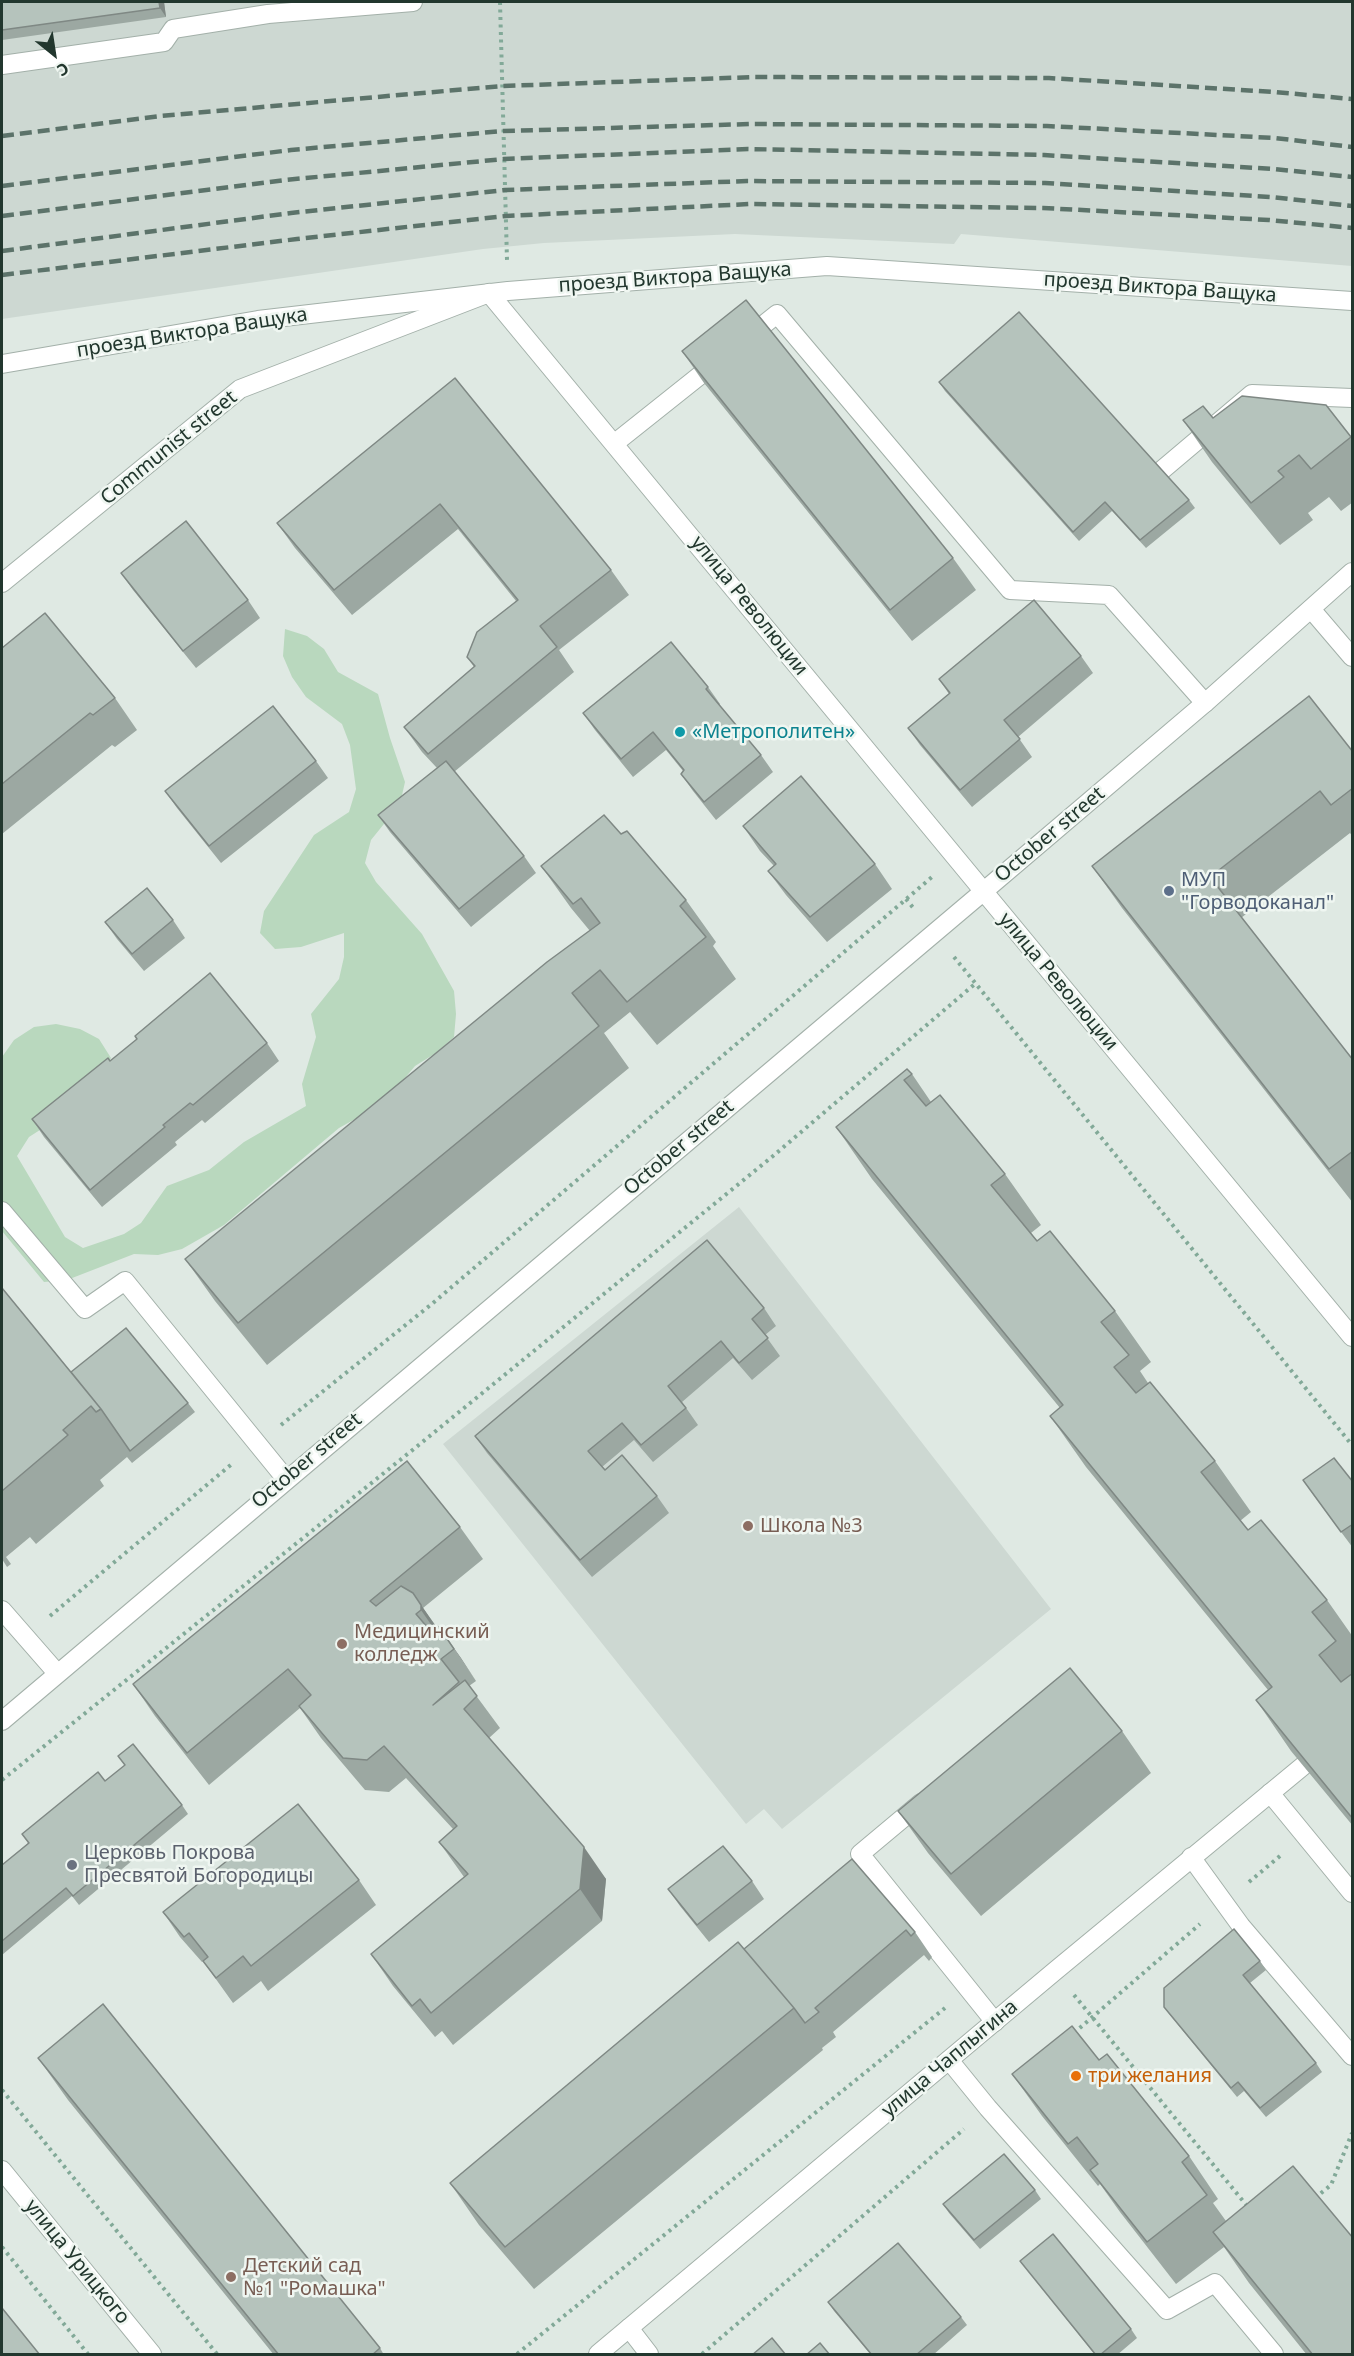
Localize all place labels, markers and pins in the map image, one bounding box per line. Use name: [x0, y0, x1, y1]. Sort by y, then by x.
place label: «Метрополитен»: [692, 720, 855, 744]
marker: «Метрополитен»: [673, 725, 687, 739]
place label: МУП "Горводоканал": [1181, 868, 1334, 915]
marker: МУП "Горводоканал": [1162, 884, 1176, 898]
place label: Школа №3: [760, 1514, 863, 1538]
marker: Школа №3: [741, 1519, 755, 1533]
place label: Медицинский колледж: [354, 1620, 490, 1667]
marker: Медицинский колледж: [335, 1637, 349, 1651]
place label: Церковь Покрова Пресвятой Богородицы: [84, 1841, 314, 1888]
marker: Церковь Покрова Пресвятой Богородицы: [65, 1858, 79, 1872]
place label: три желания: [1088, 2064, 1212, 2088]
marker: три желания: [1069, 2069, 1083, 2083]
place label: Детский сад №1 "Ромашка": [243, 2254, 386, 2301]
marker: Детский сад №1 "Ромашка": [224, 2270, 238, 2284]

